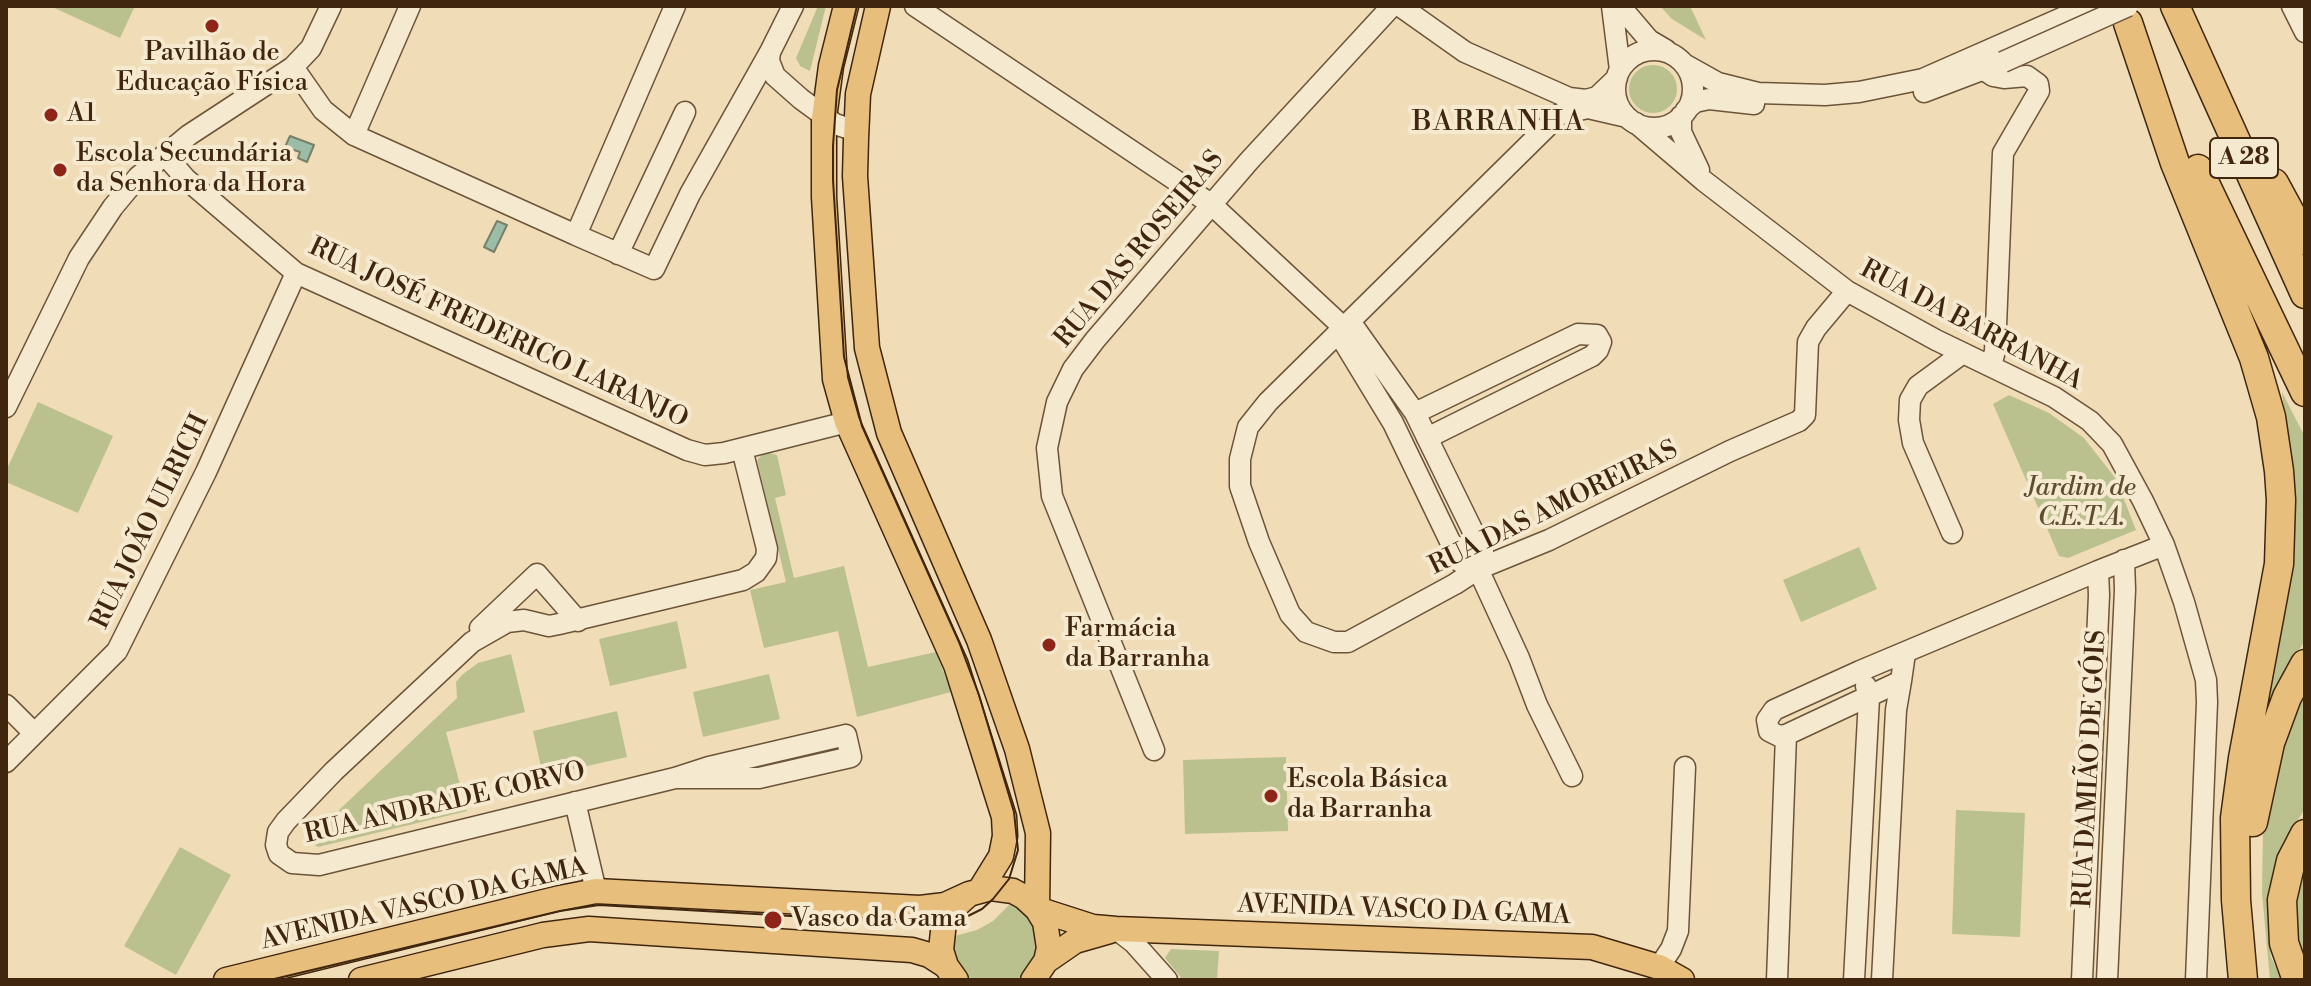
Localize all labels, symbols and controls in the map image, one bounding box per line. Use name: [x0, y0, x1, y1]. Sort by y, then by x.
marker: Pavilhão de Educação Física: [203, 17, 221, 35]
place label: Pavilhão de Educação Física: [116, 38, 308, 100]
place label: A1: [67, 99, 96, 131]
marker: A1: [42, 106, 60, 124]
district label: BARRANHA: [1412, 106, 1586, 140]
road number: A 28: [2210, 138, 2278, 178]
place label: Escola Secundária da Senhora da Hora: [76, 139, 306, 200]
street label: RUA DAS ROSEIRAS: [1049, 145, 1231, 355]
marker: Escola Secundária da Senhora da Hora: [51, 161, 69, 179]
street label: RUA JOSÉ FREDERICO LARANJO: [303, 232, 693, 436]
street label: RUA DA BARRANHA: [1854, 254, 2088, 398]
street label: RUA JOÃO ULRICH: [85, 410, 217, 634]
street label: RUA DAS AMOREIRAS: [1424, 435, 1684, 583]
park label: Jardim de C.E.T.A.: [2026, 473, 2136, 534]
place label: Farmácia da Barranha: [1065, 614, 1210, 676]
street label: RUA DAMIÃO DE GÓIS: [2068, 629, 2114, 909]
marker: Farmácia da Barranha: [1040, 636, 1058, 654]
street label: RUA ANDRADE CORVO: [302, 757, 588, 851]
place label: Escola Básica da Barranha: [1287, 765, 1448, 826]
marker: Escola Básica da Barranha: [1262, 787, 1280, 805]
street label: AVENIDA VASCO DA GAMA: [258, 852, 590, 958]
street label: AVENIDA VASCO DA GAMA: [1237, 890, 1571, 932]
place label: Vasco da Gama: [791, 904, 967, 936]
marker: Vasco da Gama: [762, 909, 784, 931]

